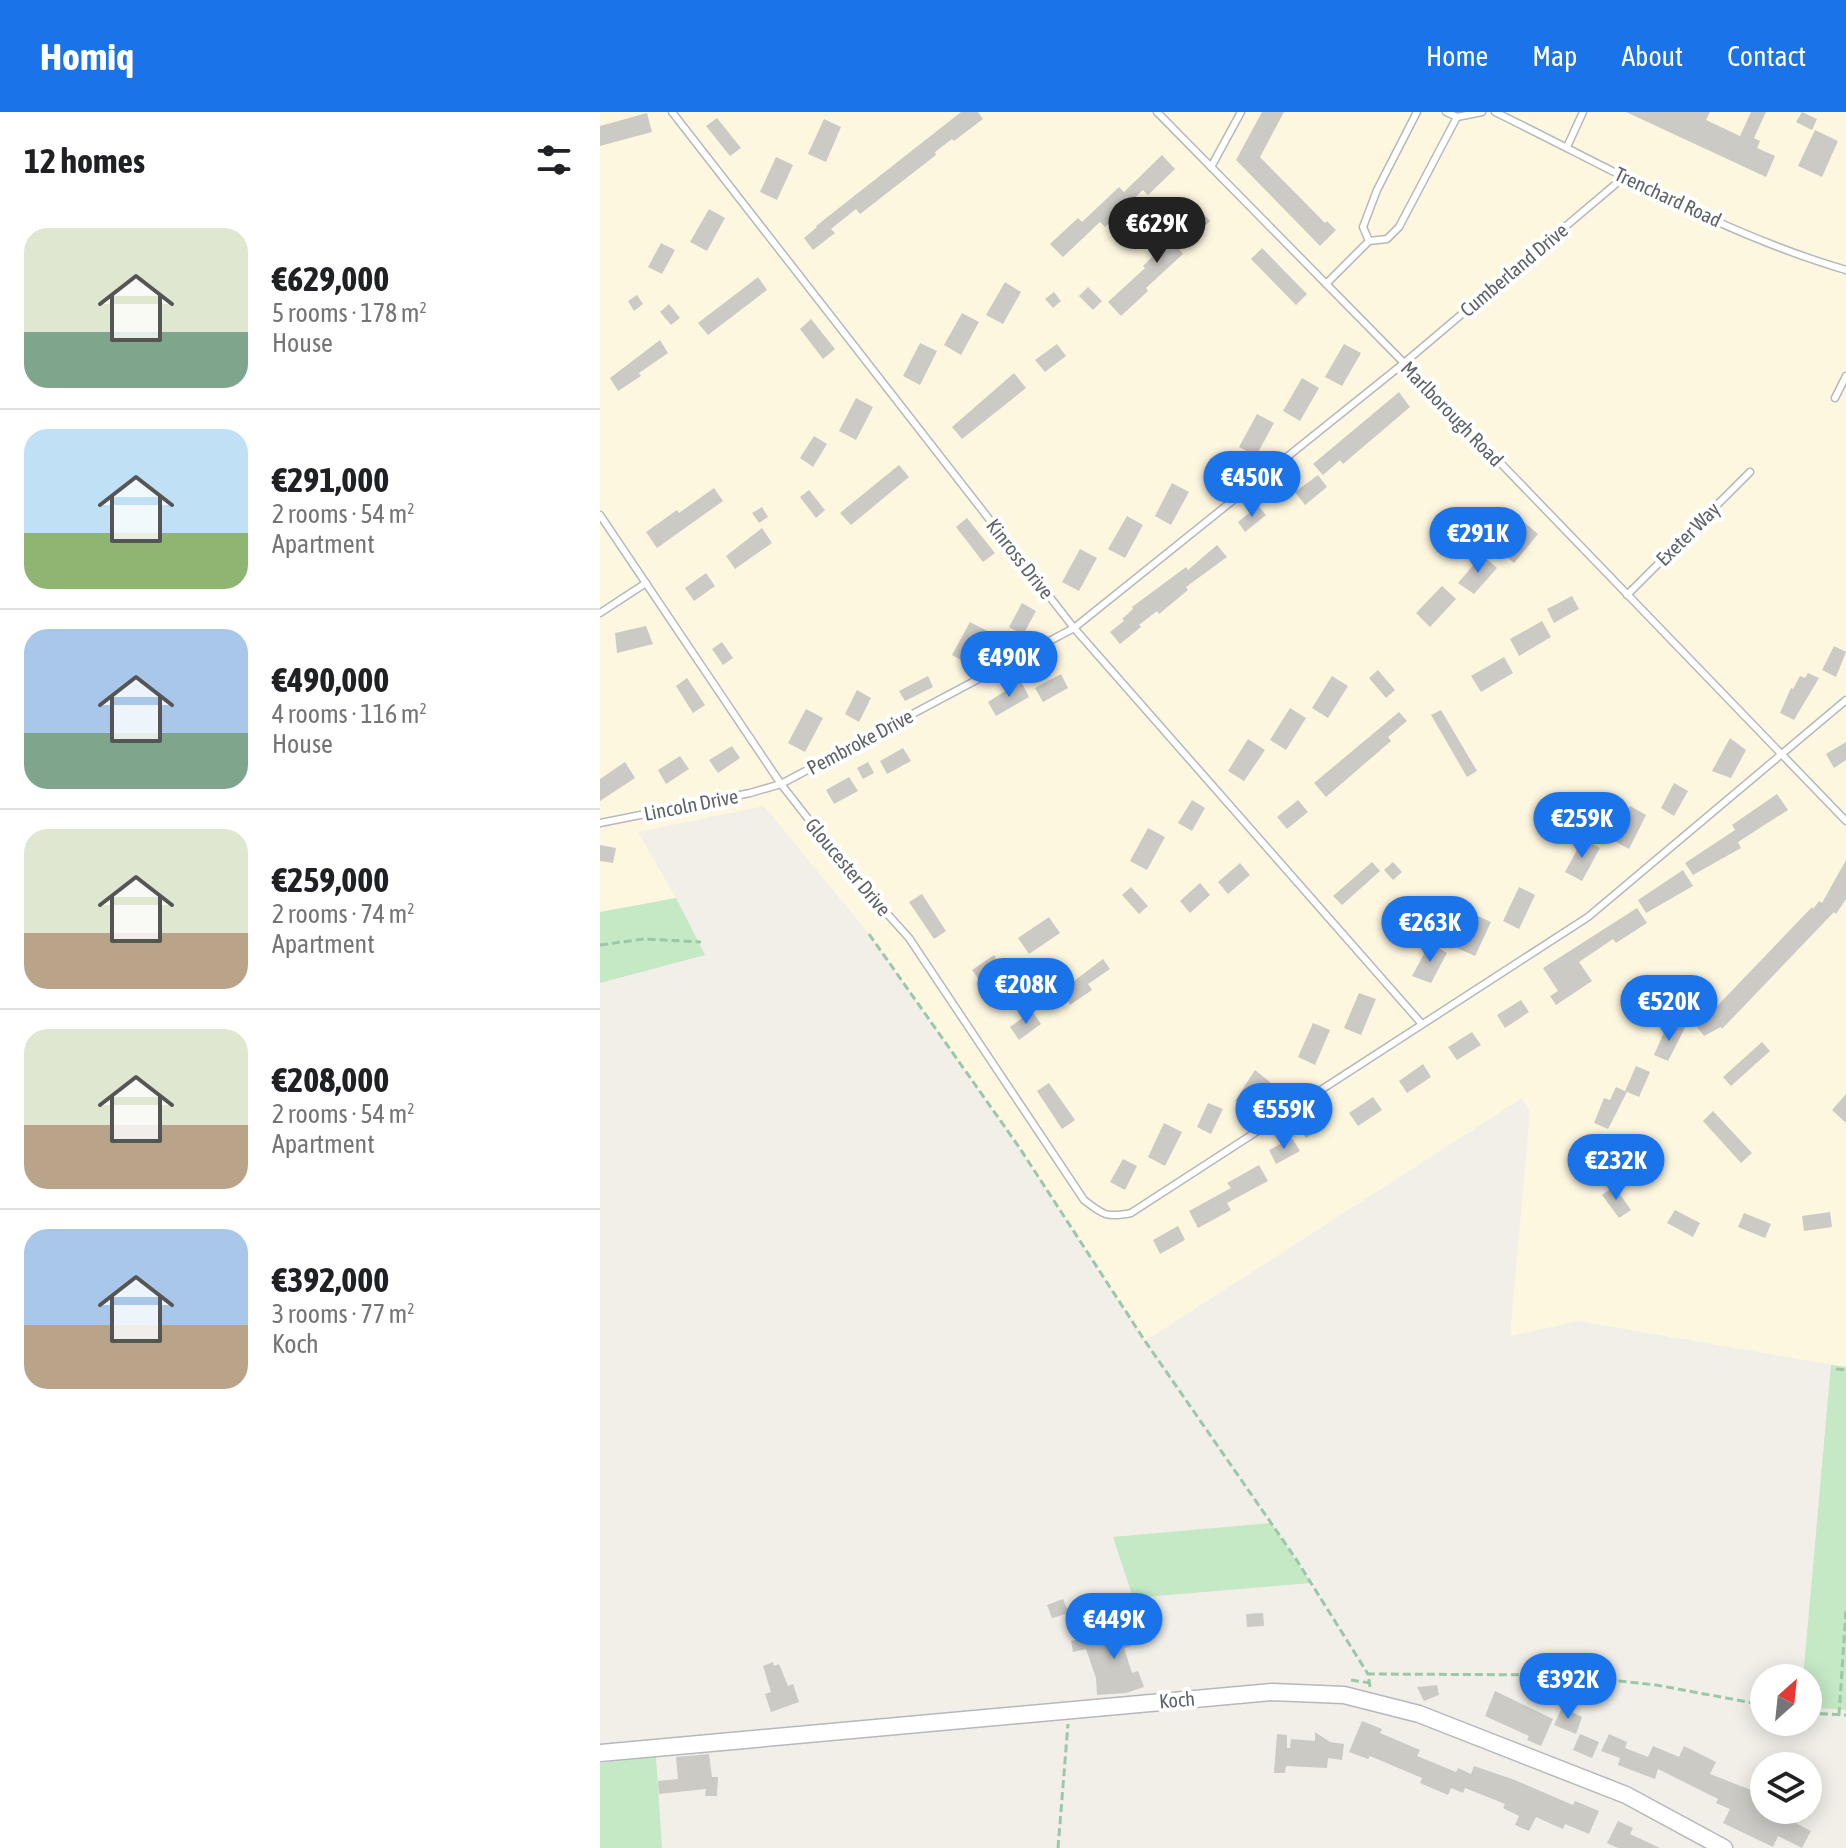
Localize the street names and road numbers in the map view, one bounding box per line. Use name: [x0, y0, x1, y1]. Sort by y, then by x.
street label: Trenchard Road: [1611, 162, 1725, 231]
street label: Cumberland Drive: [1455, 218, 1572, 321]
street label: Marlborough Road: [1397, 356, 1508, 471]
street label: Exeter Way: [1651, 497, 1724, 570]
street label: Kinross Drive: [982, 514, 1059, 603]
street label: Pembroke Drive: [803, 704, 917, 779]
street label: Lincoln Drive: [642, 784, 740, 825]
street label: Gloucester Drive: [801, 813, 896, 920]
street label: Koch: [1158, 1686, 1196, 1713]

